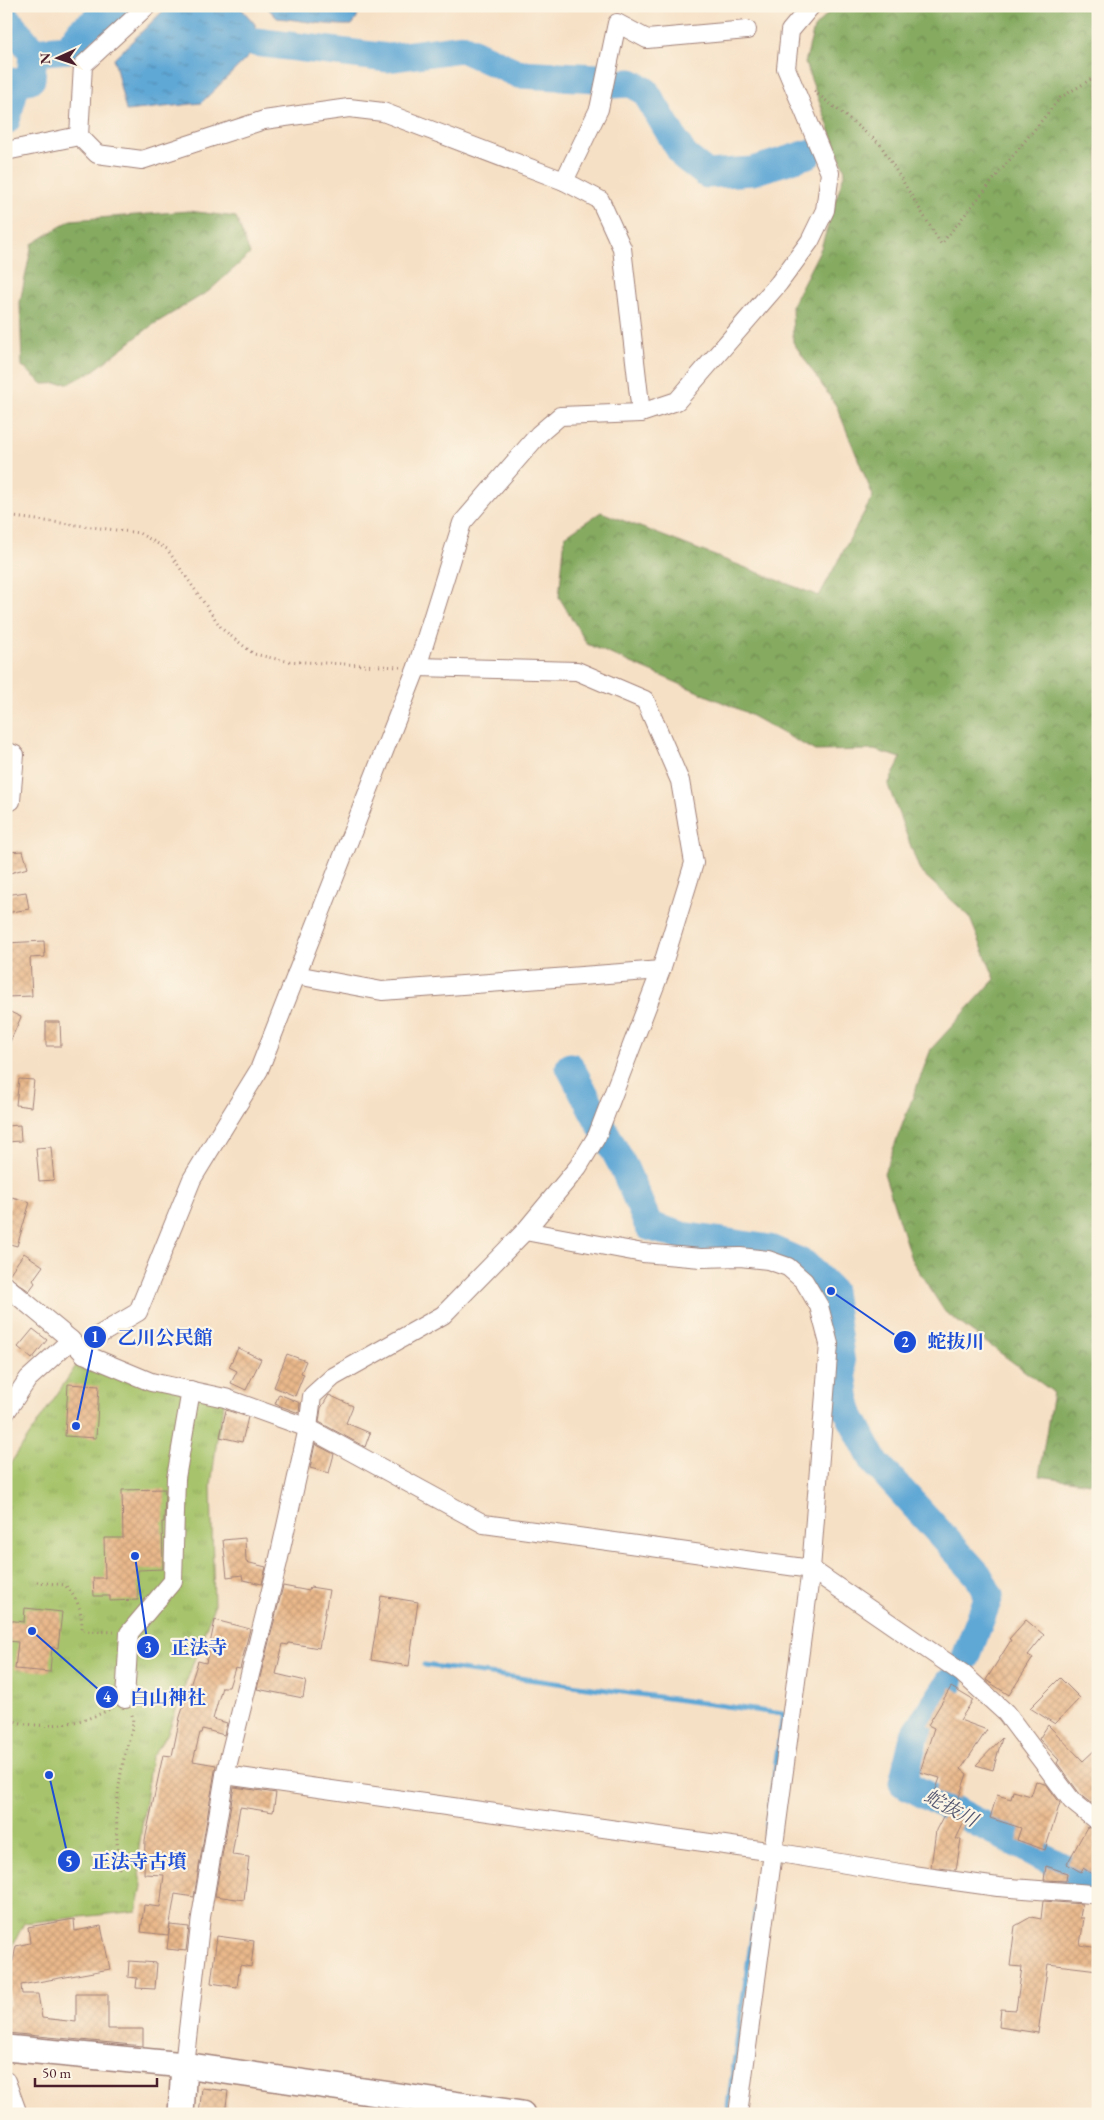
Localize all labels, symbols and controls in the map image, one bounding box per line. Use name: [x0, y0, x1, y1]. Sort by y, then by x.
north arrow: [32, 32, 82, 82]
text: N: [36, 52, 54, 65]
callout: 乙川公民館: [83, 1320, 223, 1354]
text: 乙川公民館: [117, 1325, 213, 1350]
callout: 蛇抜川: [892, 1325, 994, 1359]
text: 1: [91, 1327, 99, 1346]
text: 蛇抜川: [927, 1329, 985, 1354]
text: 2: [901, 1332, 909, 1351]
callout: 正法寺: [135, 1630, 237, 1664]
text: 正法寺: [170, 1635, 228, 1660]
text: 3: [144, 1638, 152, 1657]
callout: 白山神社: [95, 1680, 216, 1714]
text: 白山神社: [130, 1685, 206, 1710]
text: 4: [103, 1687, 112, 1706]
water label: 蛇抜川: [920, 1784, 984, 1833]
callout: 正法寺古墳: [57, 1844, 197, 1878]
text: 正法寺古墳: [91, 1849, 187, 1874]
text: 5: [65, 1852, 73, 1871]
scale bar: [35, 2055, 158, 2087]
text: 50 m: [42, 2063, 71, 2082]

